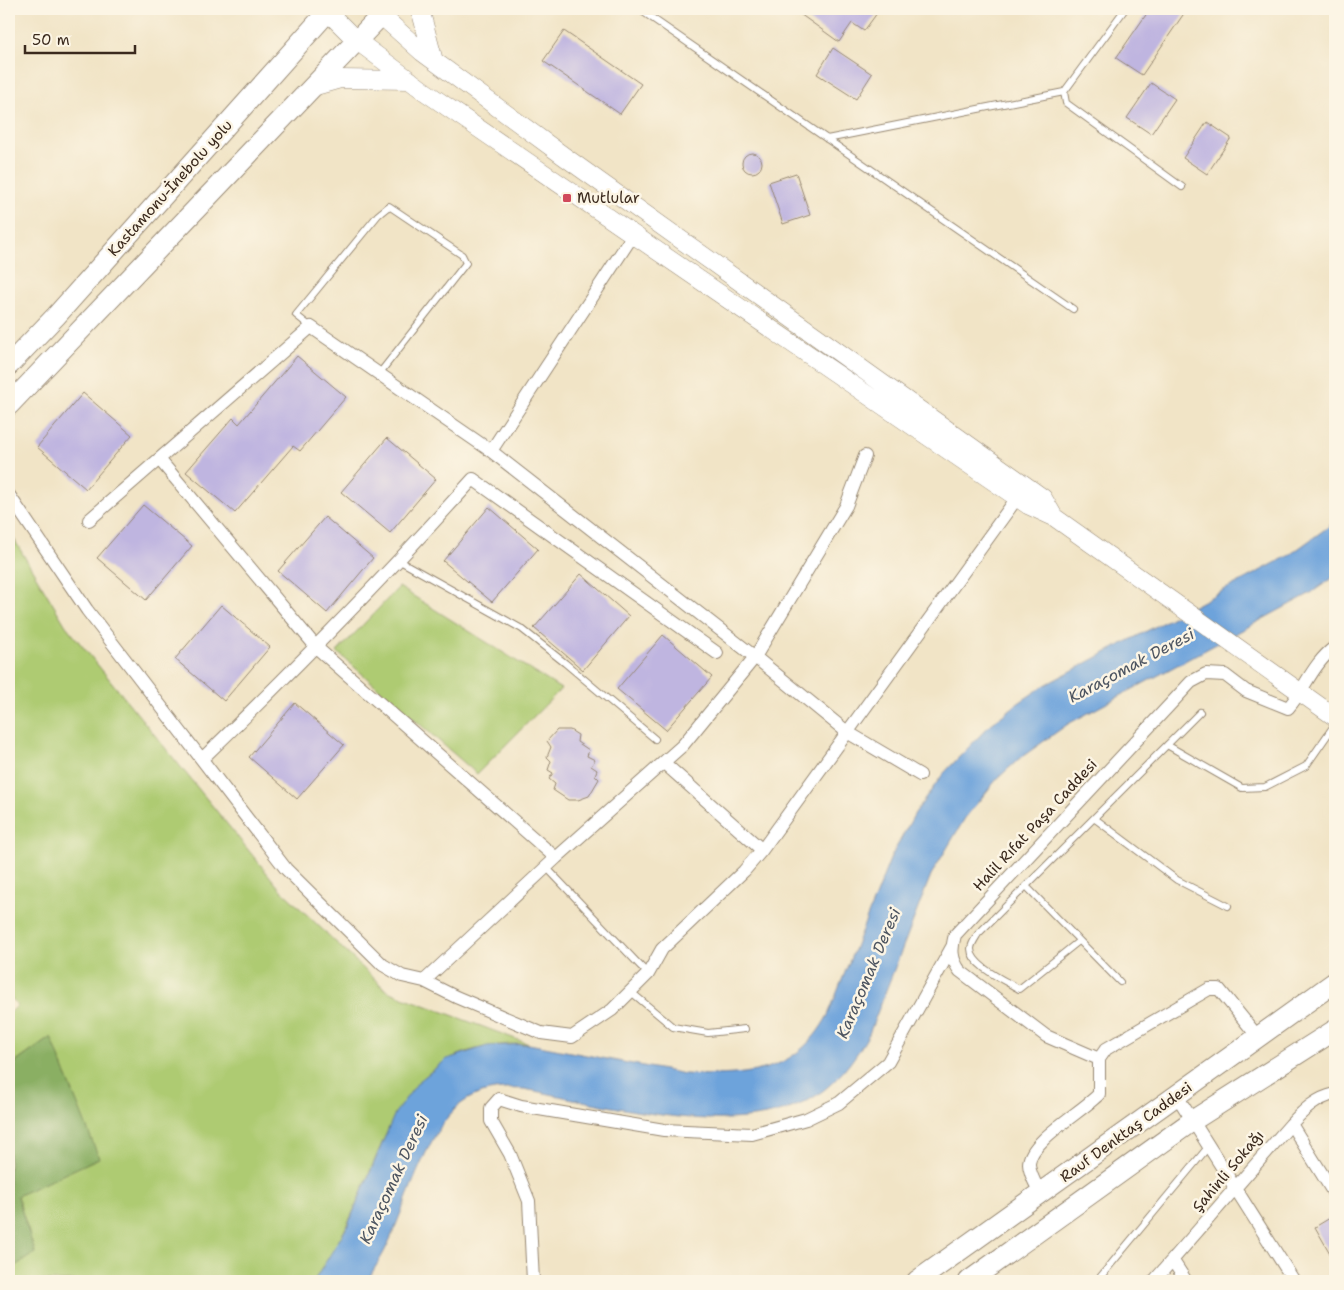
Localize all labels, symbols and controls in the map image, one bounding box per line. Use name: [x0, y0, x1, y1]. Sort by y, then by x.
scale bar: [25, 22, 135, 54]
text: 50 m: [32, 30, 70, 50]
street label: Kastamonu-İnebolu yolu: [103, 115, 237, 261]
place label: Mutlular: [577, 188, 640, 208]
marker: Mutlular: [561, 192, 573, 204]
water label: Karaçomak Deresi: [1065, 623, 1198, 708]
street label: Halil Rıfat Paşa Caddesi: [968, 755, 1102, 895]
water label: Karaçomak Deresi: [831, 904, 906, 1042]
street label: Rauf Denktaş Caddesi: [1056, 1077, 1196, 1187]
water label: Karaçomak Deresi: [354, 1111, 433, 1247]
street label: Şahinli Sokağı: [1188, 1126, 1268, 1216]

